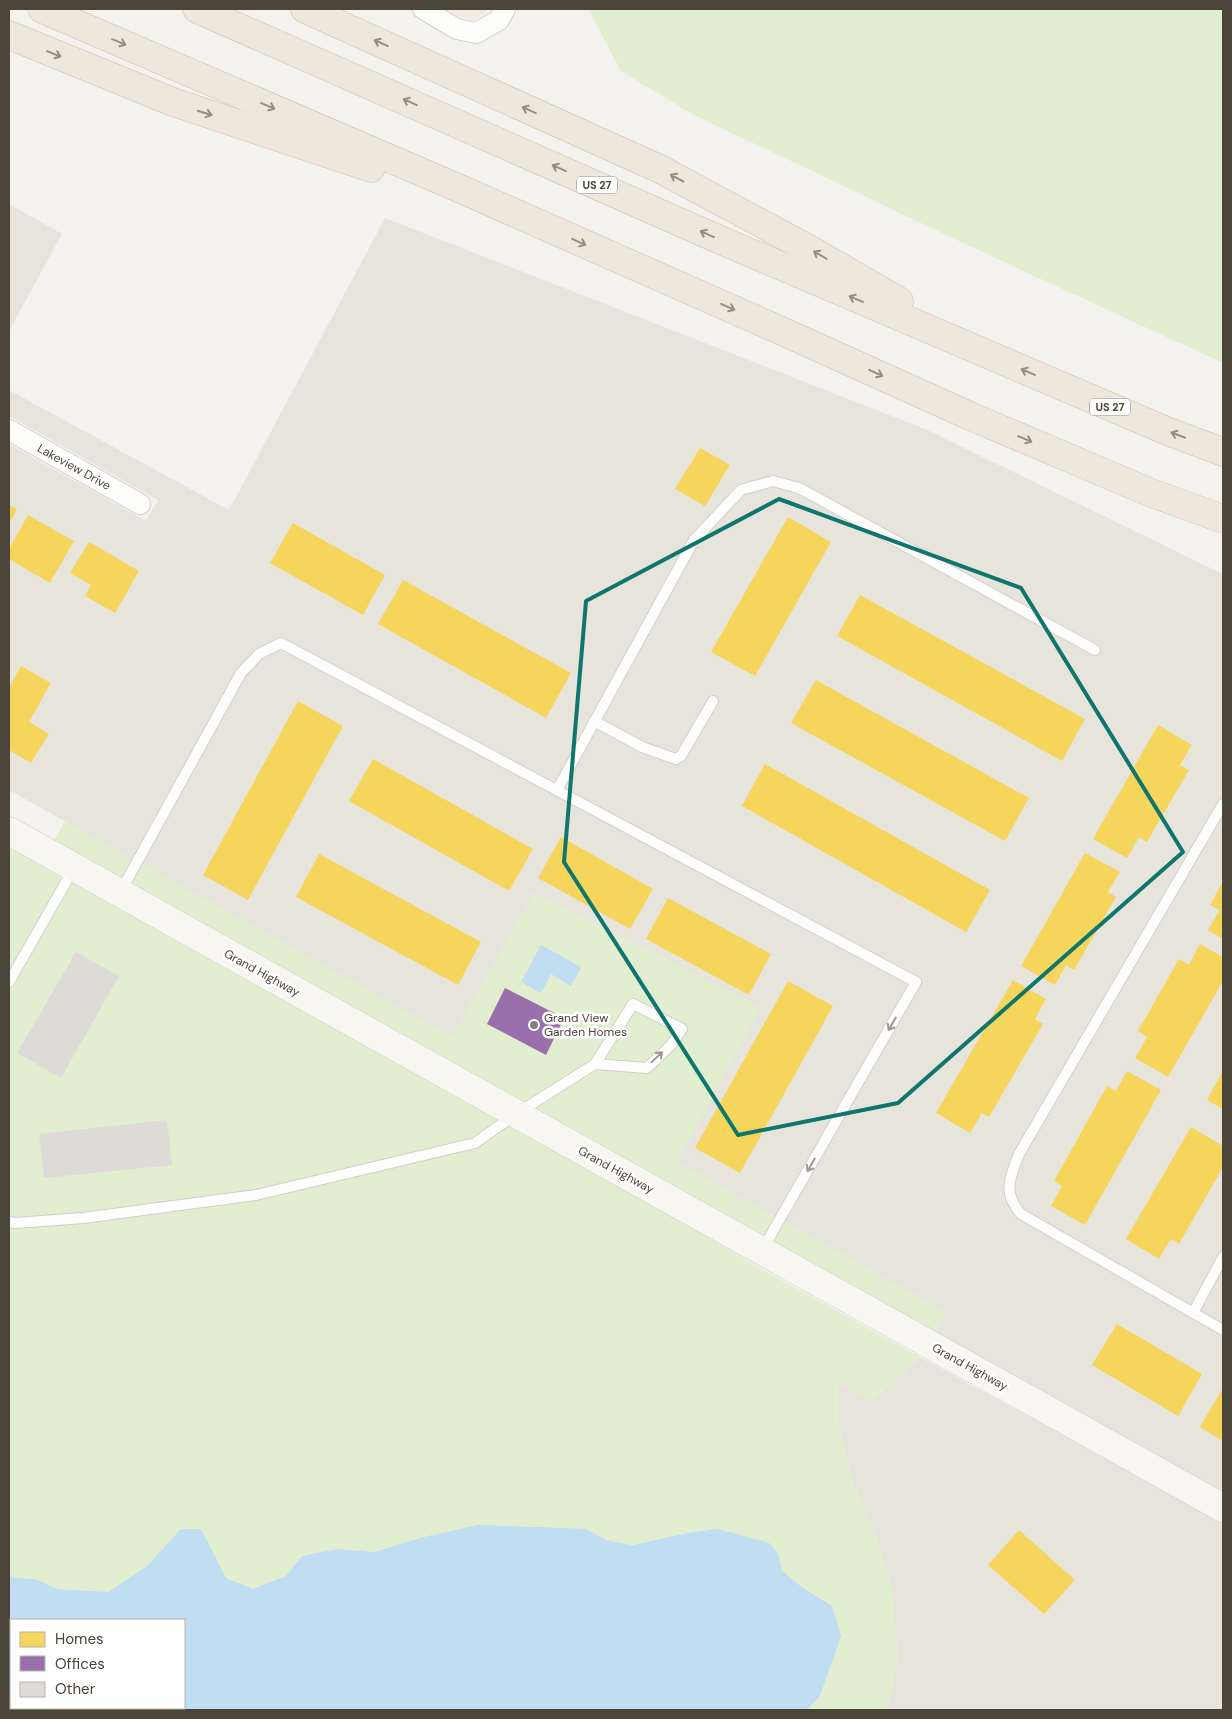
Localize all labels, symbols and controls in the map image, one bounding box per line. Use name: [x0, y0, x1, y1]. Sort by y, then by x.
one-way arrow: [111, 37, 126, 47]
one-way arrow: [374, 38, 389, 47]
one-way arrow: [46, 50, 61, 60]
one-way arrow: [403, 97, 418, 107]
one-way arrow: [260, 102, 275, 112]
one-way arrow: [522, 104, 537, 114]
one-way arrow: [197, 109, 213, 118]
one-way arrow: [552, 163, 567, 173]
one-way arrow: [669, 173, 684, 183]
road number: US 27: [577, 176, 617, 194]
one-way arrow: [700, 229, 715, 239]
one-way arrow: [571, 237, 586, 247]
one-way arrow: [813, 249, 827, 259]
one-way arrow: [849, 293, 864, 303]
one-way arrow: [720, 302, 735, 312]
one-way arrow: [1021, 366, 1036, 376]
one-way arrow: [868, 369, 883, 379]
road number: US 27: [1090, 398, 1130, 416]
one-way arrow: [1171, 430, 1186, 439]
one-way arrow: [1017, 436, 1032, 445]
street label: Lakeview Drive: [34, 440, 114, 494]
street label: Grand Highway: [221, 946, 303, 1001]
place label: Grand View Garden Homes: [544, 1010, 627, 1040]
one-way arrow: [886, 1017, 896, 1031]
marker: Grand View Garden Homes: [528, 1019, 540, 1031]
one-way arrow: [651, 1051, 664, 1063]
street label: Grand Highway: [575, 1143, 657, 1198]
one-way arrow: [805, 1158, 815, 1172]
street label: Grand Highway: [929, 1340, 1011, 1395]
legend: [10, 1619, 185, 1709]
text: Homes: [55, 1629, 104, 1649]
text: Offices: [55, 1654, 105, 1674]
text: Other: [55, 1679, 96, 1699]

